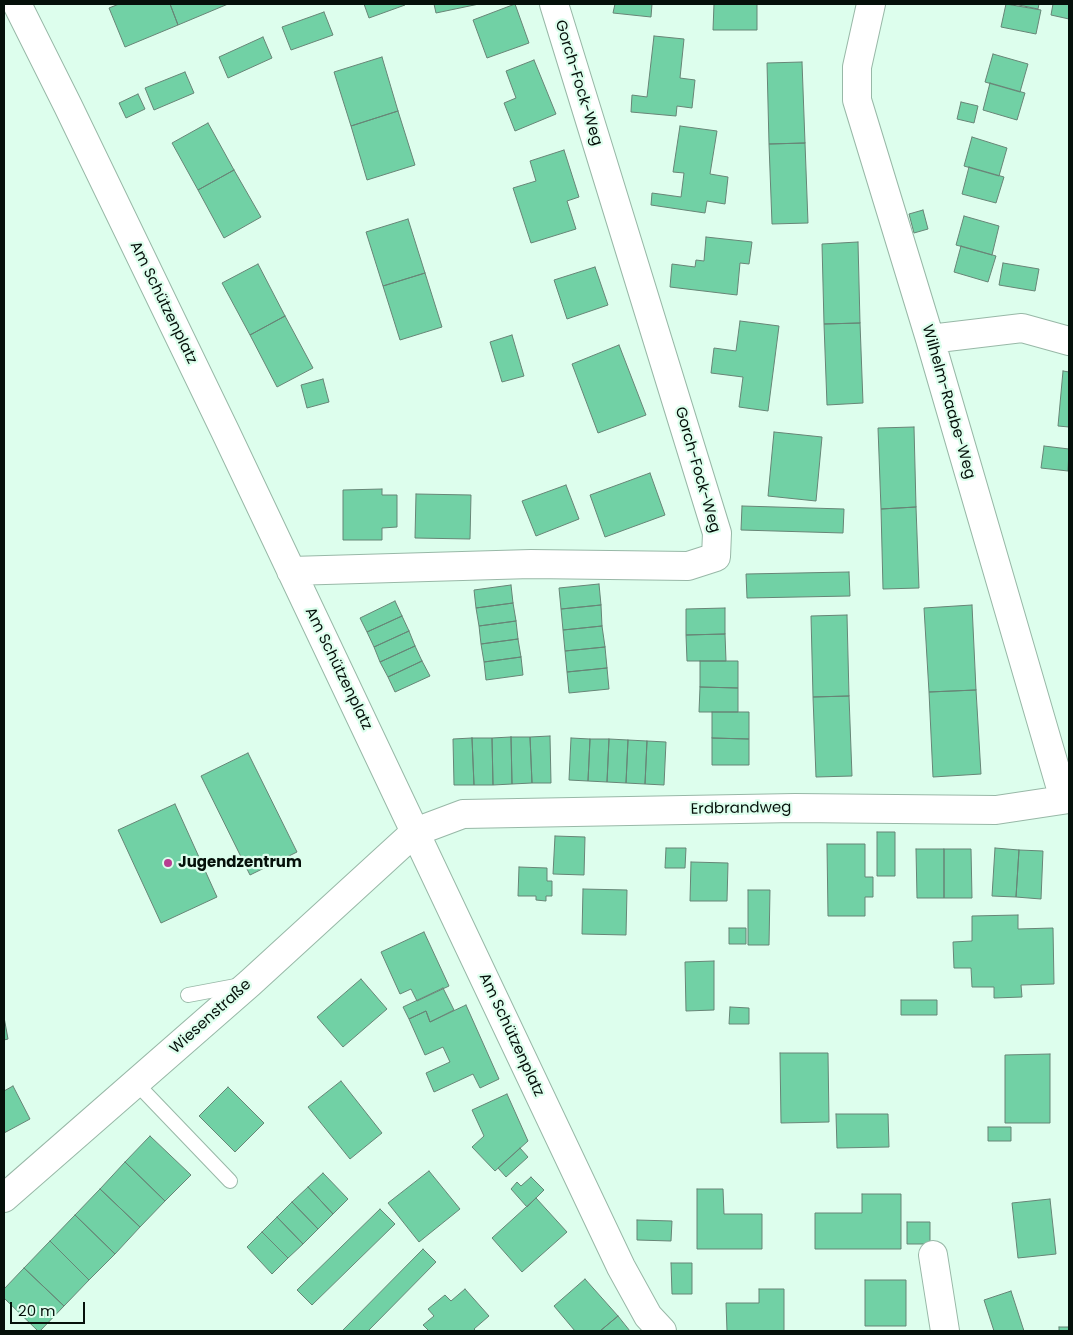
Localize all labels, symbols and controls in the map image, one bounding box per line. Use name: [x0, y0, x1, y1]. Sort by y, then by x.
street label: Gorch-Fock-Weg: [550, 18, 606, 148]
street label: Am Schützenplatz: [126, 239, 200, 367]
street label: Wilhelm-Raabe-Weg: [917, 323, 979, 481]
street label: Gorch-Fock-Weg: [670, 405, 724, 535]
street label: Am Schützenplatz: [301, 605, 375, 733]
street label: Erdbrandweg: [690, 799, 792, 819]
place label: Jugendzentrum: [178, 854, 302, 872]
marker: Jugendzentrum: [162, 857, 174, 869]
street label: Am Schützenplatz: [475, 970, 547, 1100]
street label: Wiesenstraße: [167, 976, 255, 1058]
scale bar: [12, 1292, 88, 1324]
text: 20 m: [18, 1300, 56, 1321]

